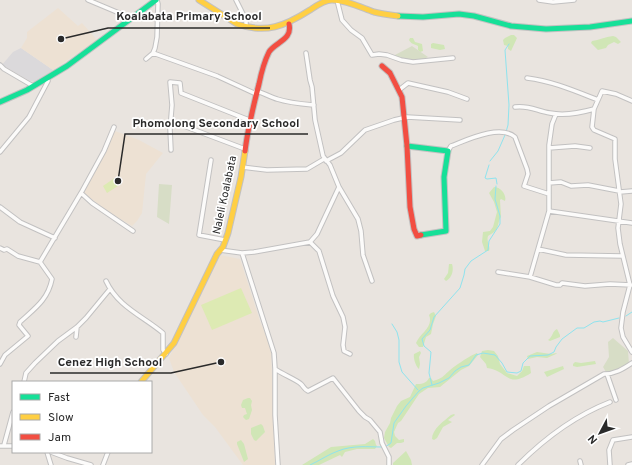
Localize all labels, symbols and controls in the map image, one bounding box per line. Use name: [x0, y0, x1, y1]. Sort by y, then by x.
callout: Koalabata Primary School: [108, 4, 270, 28]
text: Koalabata Primary School: [116, 9, 262, 25]
callout: Phomolong Secondary School: [125, 110, 308, 134]
text: Phomolong Secondary School: [132, 116, 300, 132]
street label: Naleli Koalabata: [210, 154, 240, 236]
callout: Cenez High School: [50, 349, 171, 373]
text: Cenez High School: [58, 355, 162, 371]
legend: [12, 381, 152, 453]
text: Fast: [48, 390, 70, 406]
text: Slow: [48, 410, 74, 426]
north arrow: [580, 413, 620, 453]
text: Jam: [48, 430, 71, 446]
text: N: [585, 431, 601, 446]

